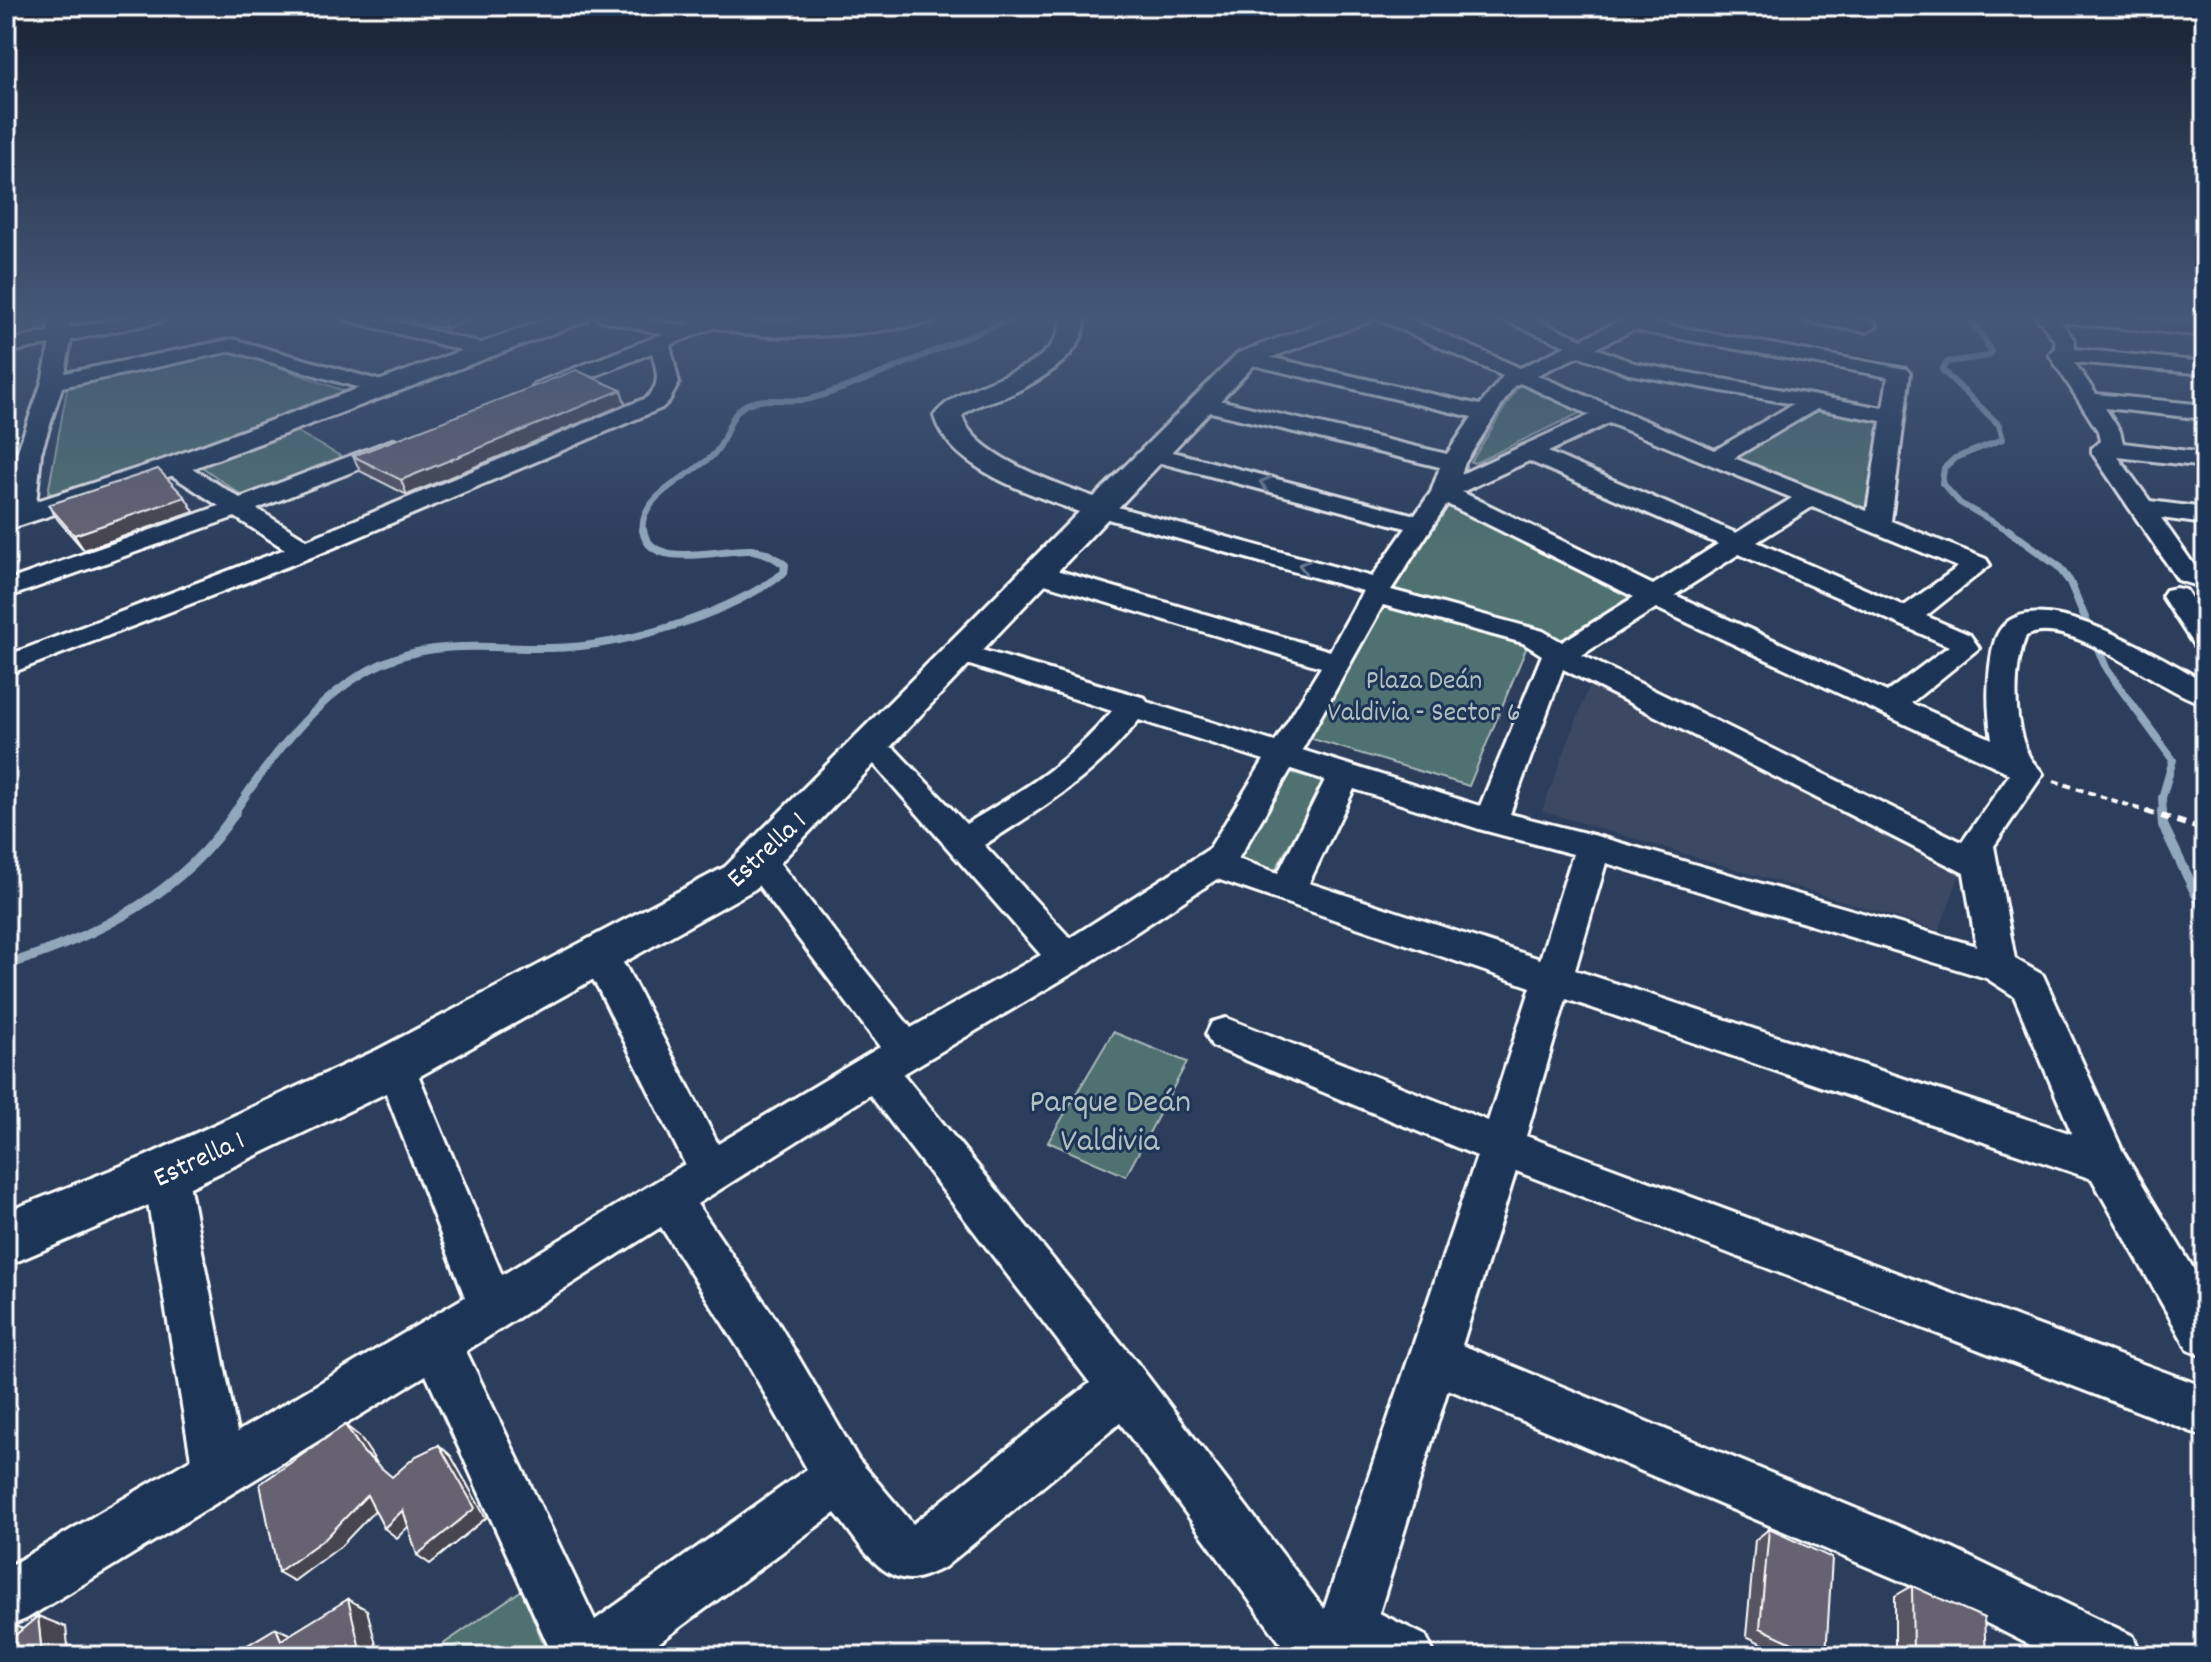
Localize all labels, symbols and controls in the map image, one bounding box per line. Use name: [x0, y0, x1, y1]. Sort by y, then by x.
one-way arrow: [1259, 476, 1273, 493]
one-way arrow: [1297, 559, 1311, 575]
park label: Plaza Deán Valdivia - Sector 6: [1327, 663, 1521, 735]
street label: Estrella 1: [719, 804, 817, 899]
park label: Parque Deán Valdivia: [1029, 1080, 1191, 1168]
street label: Estrella 1: [148, 1123, 252, 1200]

